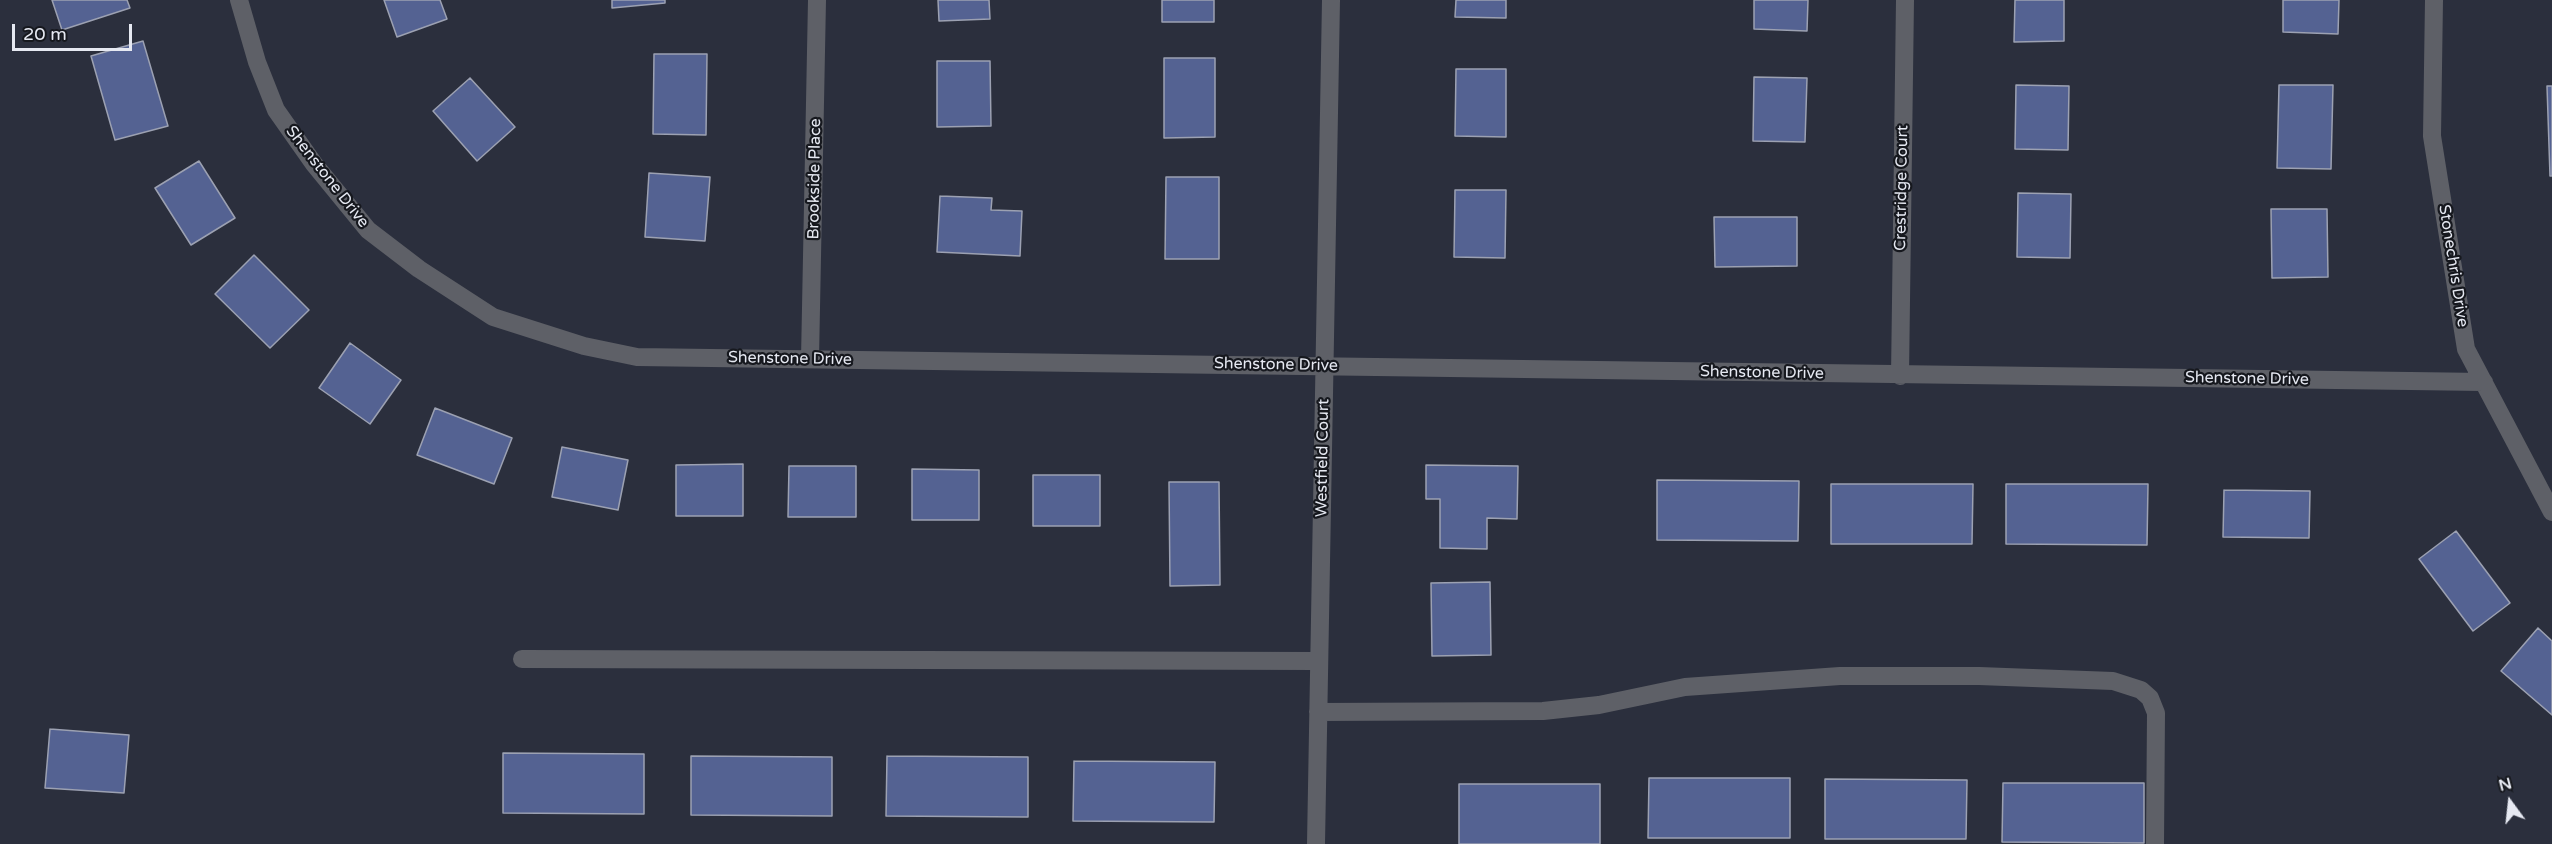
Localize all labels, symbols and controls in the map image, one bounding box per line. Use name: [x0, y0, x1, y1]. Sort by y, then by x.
scale bar: [15, 12, 135, 50]
text: 20 m: [23, 23, 67, 45]
street label: Brookside Place: [804, 118, 826, 240]
street label: Shenstone Drive: [281, 122, 373, 232]
street label: Crestridge Court: [1891, 125, 1913, 251]
street label: Stonechris Drive: [2434, 203, 2472, 329]
street label: Shenstone Drive: [728, 348, 852, 370]
street label: Shenstone Drive: [1214, 354, 1338, 376]
street label: Shenstone Drive: [1700, 362, 1824, 384]
street label: Shenstone Drive: [2185, 368, 2309, 390]
street label: Westfield Court: [1312, 399, 1334, 517]
north arrow: [2480, 772, 2540, 832]
text: N: [2497, 773, 2514, 796]

